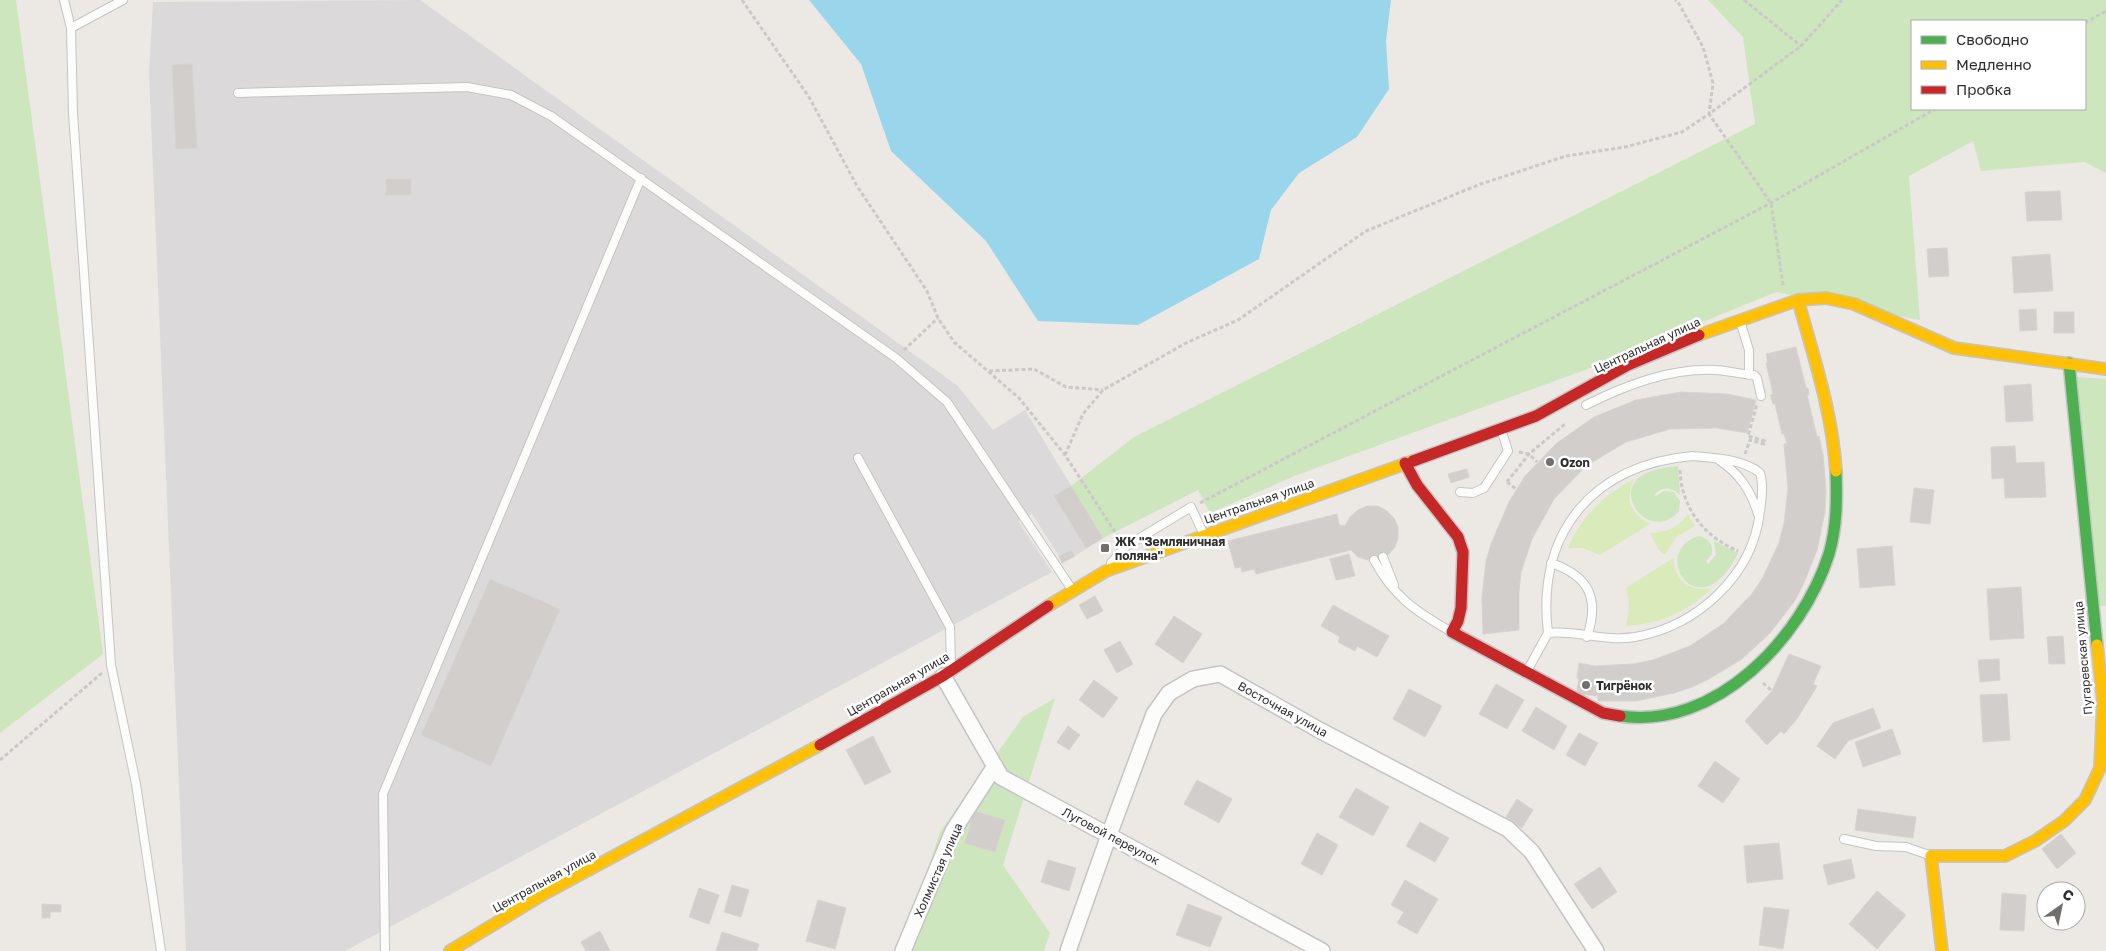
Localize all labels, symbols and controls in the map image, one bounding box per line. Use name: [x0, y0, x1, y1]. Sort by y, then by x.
legend: [1911, 20, 2086, 110]
text: Свободно: [1956, 30, 2029, 48]
text: Медленно: [1956, 55, 2032, 73]
text: Пробка: [1956, 80, 2011, 98]
street label: Центральная улица: [1591, 314, 1703, 376]
place label: Ozon: [1560, 455, 1590, 470]
marker: Ozon: [1544, 456, 1556, 468]
street label: Центральная улица: [1202, 475, 1316, 527]
place label: ЖК "Земляничная поляна": [1115, 534, 1225, 563]
marker: ЖК "Земляничная поляна": [1099, 542, 1111, 554]
street label: Пугаревская улица: [2071, 601, 2095, 715]
street label: Центральная улица: [844, 649, 952, 719]
street label: Восточная улица: [1235, 678, 1331, 740]
place label: Тигрёнок: [1596, 678, 1652, 693]
marker: Тигрёнок: [1580, 679, 1592, 691]
street label: Луговой переулок: [1060, 804, 1162, 868]
street label: Холмистая улица: [910, 820, 966, 920]
street label: Центральная улица: [490, 846, 598, 916]
north arrow: [2036, 881, 2086, 931]
text: С: [2060, 885, 2077, 905]

